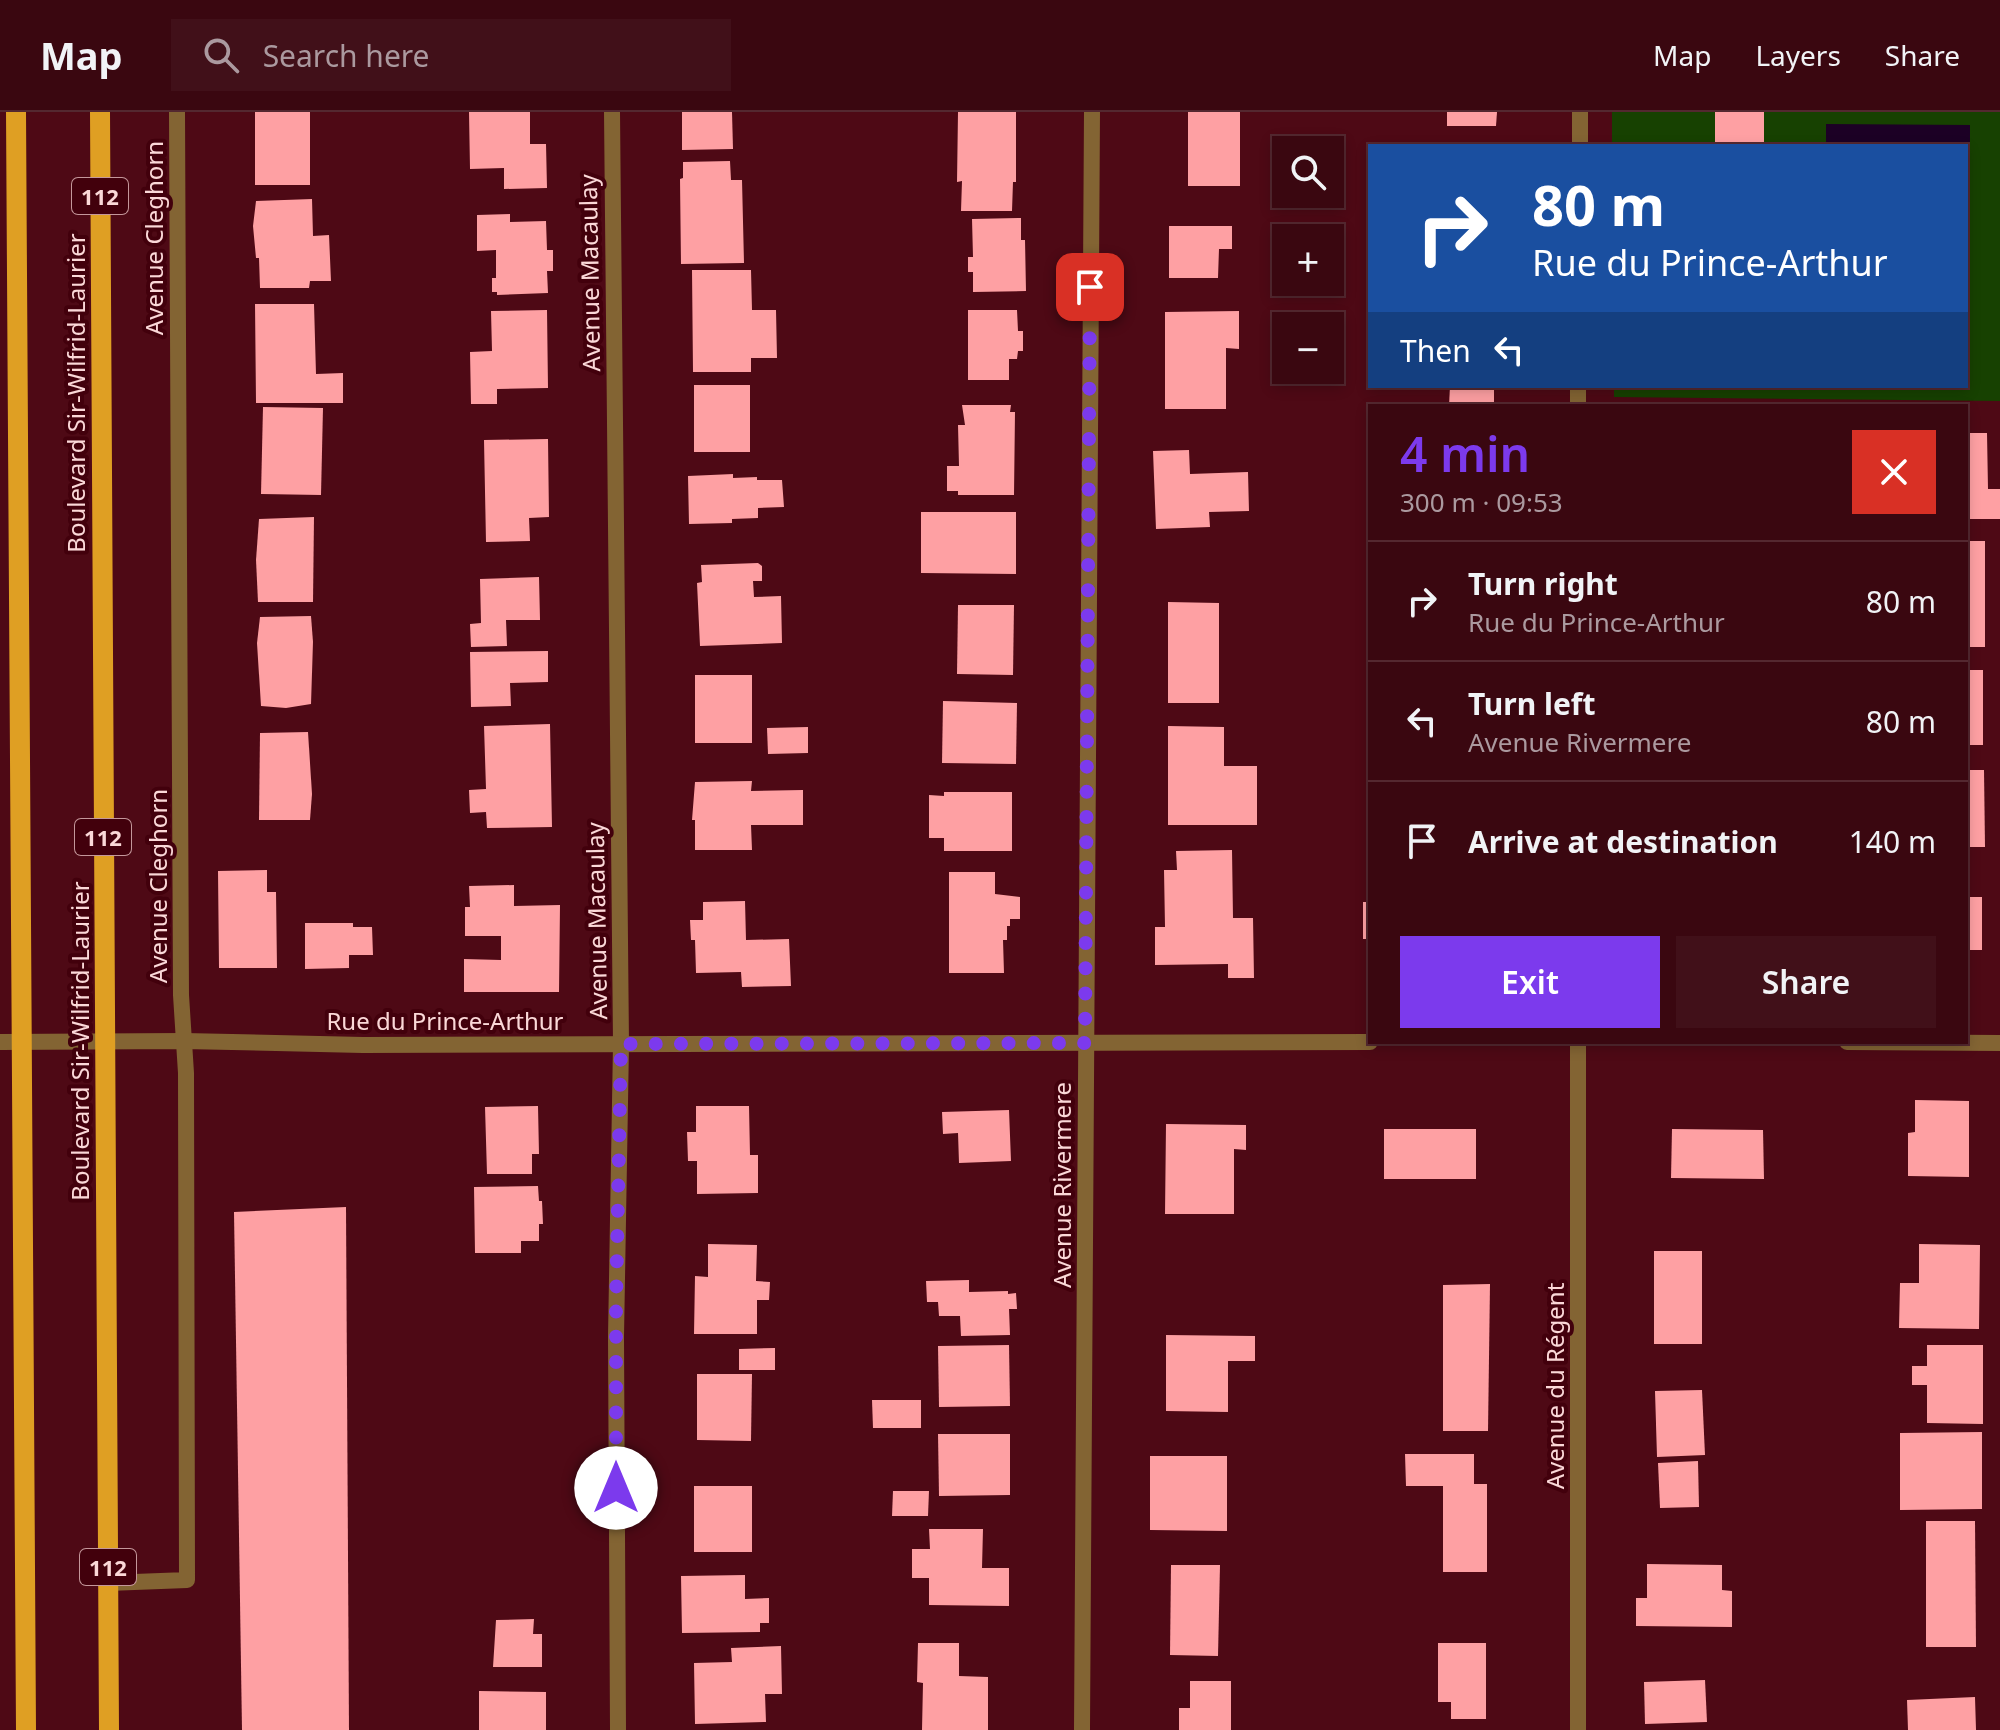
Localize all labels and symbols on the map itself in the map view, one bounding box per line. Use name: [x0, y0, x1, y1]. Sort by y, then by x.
street label: Avenue Cleghorn: [137, 141, 170, 335]
street label: Avenue Macaulay: [571, 173, 607, 372]
road number: 112: [72, 178, 128, 214]
street label: Boulevard Sir-Wilfrid-Laurier: [59, 233, 92, 553]
pin: [1056, 253, 1124, 321]
street label: Avenue Cleghorn: [141, 789, 174, 983]
road number: 112: [75, 819, 131, 855]
street label: Avenue Macaulay: [578, 821, 614, 1020]
street label: Boulevard Sir-Wilfrid-Laurier: [63, 881, 96, 1201]
street label: Rue du Prince-Arthur: [326, 1004, 564, 1037]
street label: Avenue Rivermere: [1045, 1082, 1078, 1288]
street label: Avenue du Régent: [1538, 1282, 1571, 1489]
position arrow: [574, 1446, 658, 1530]
road number: 112: [80, 1549, 136, 1585]

